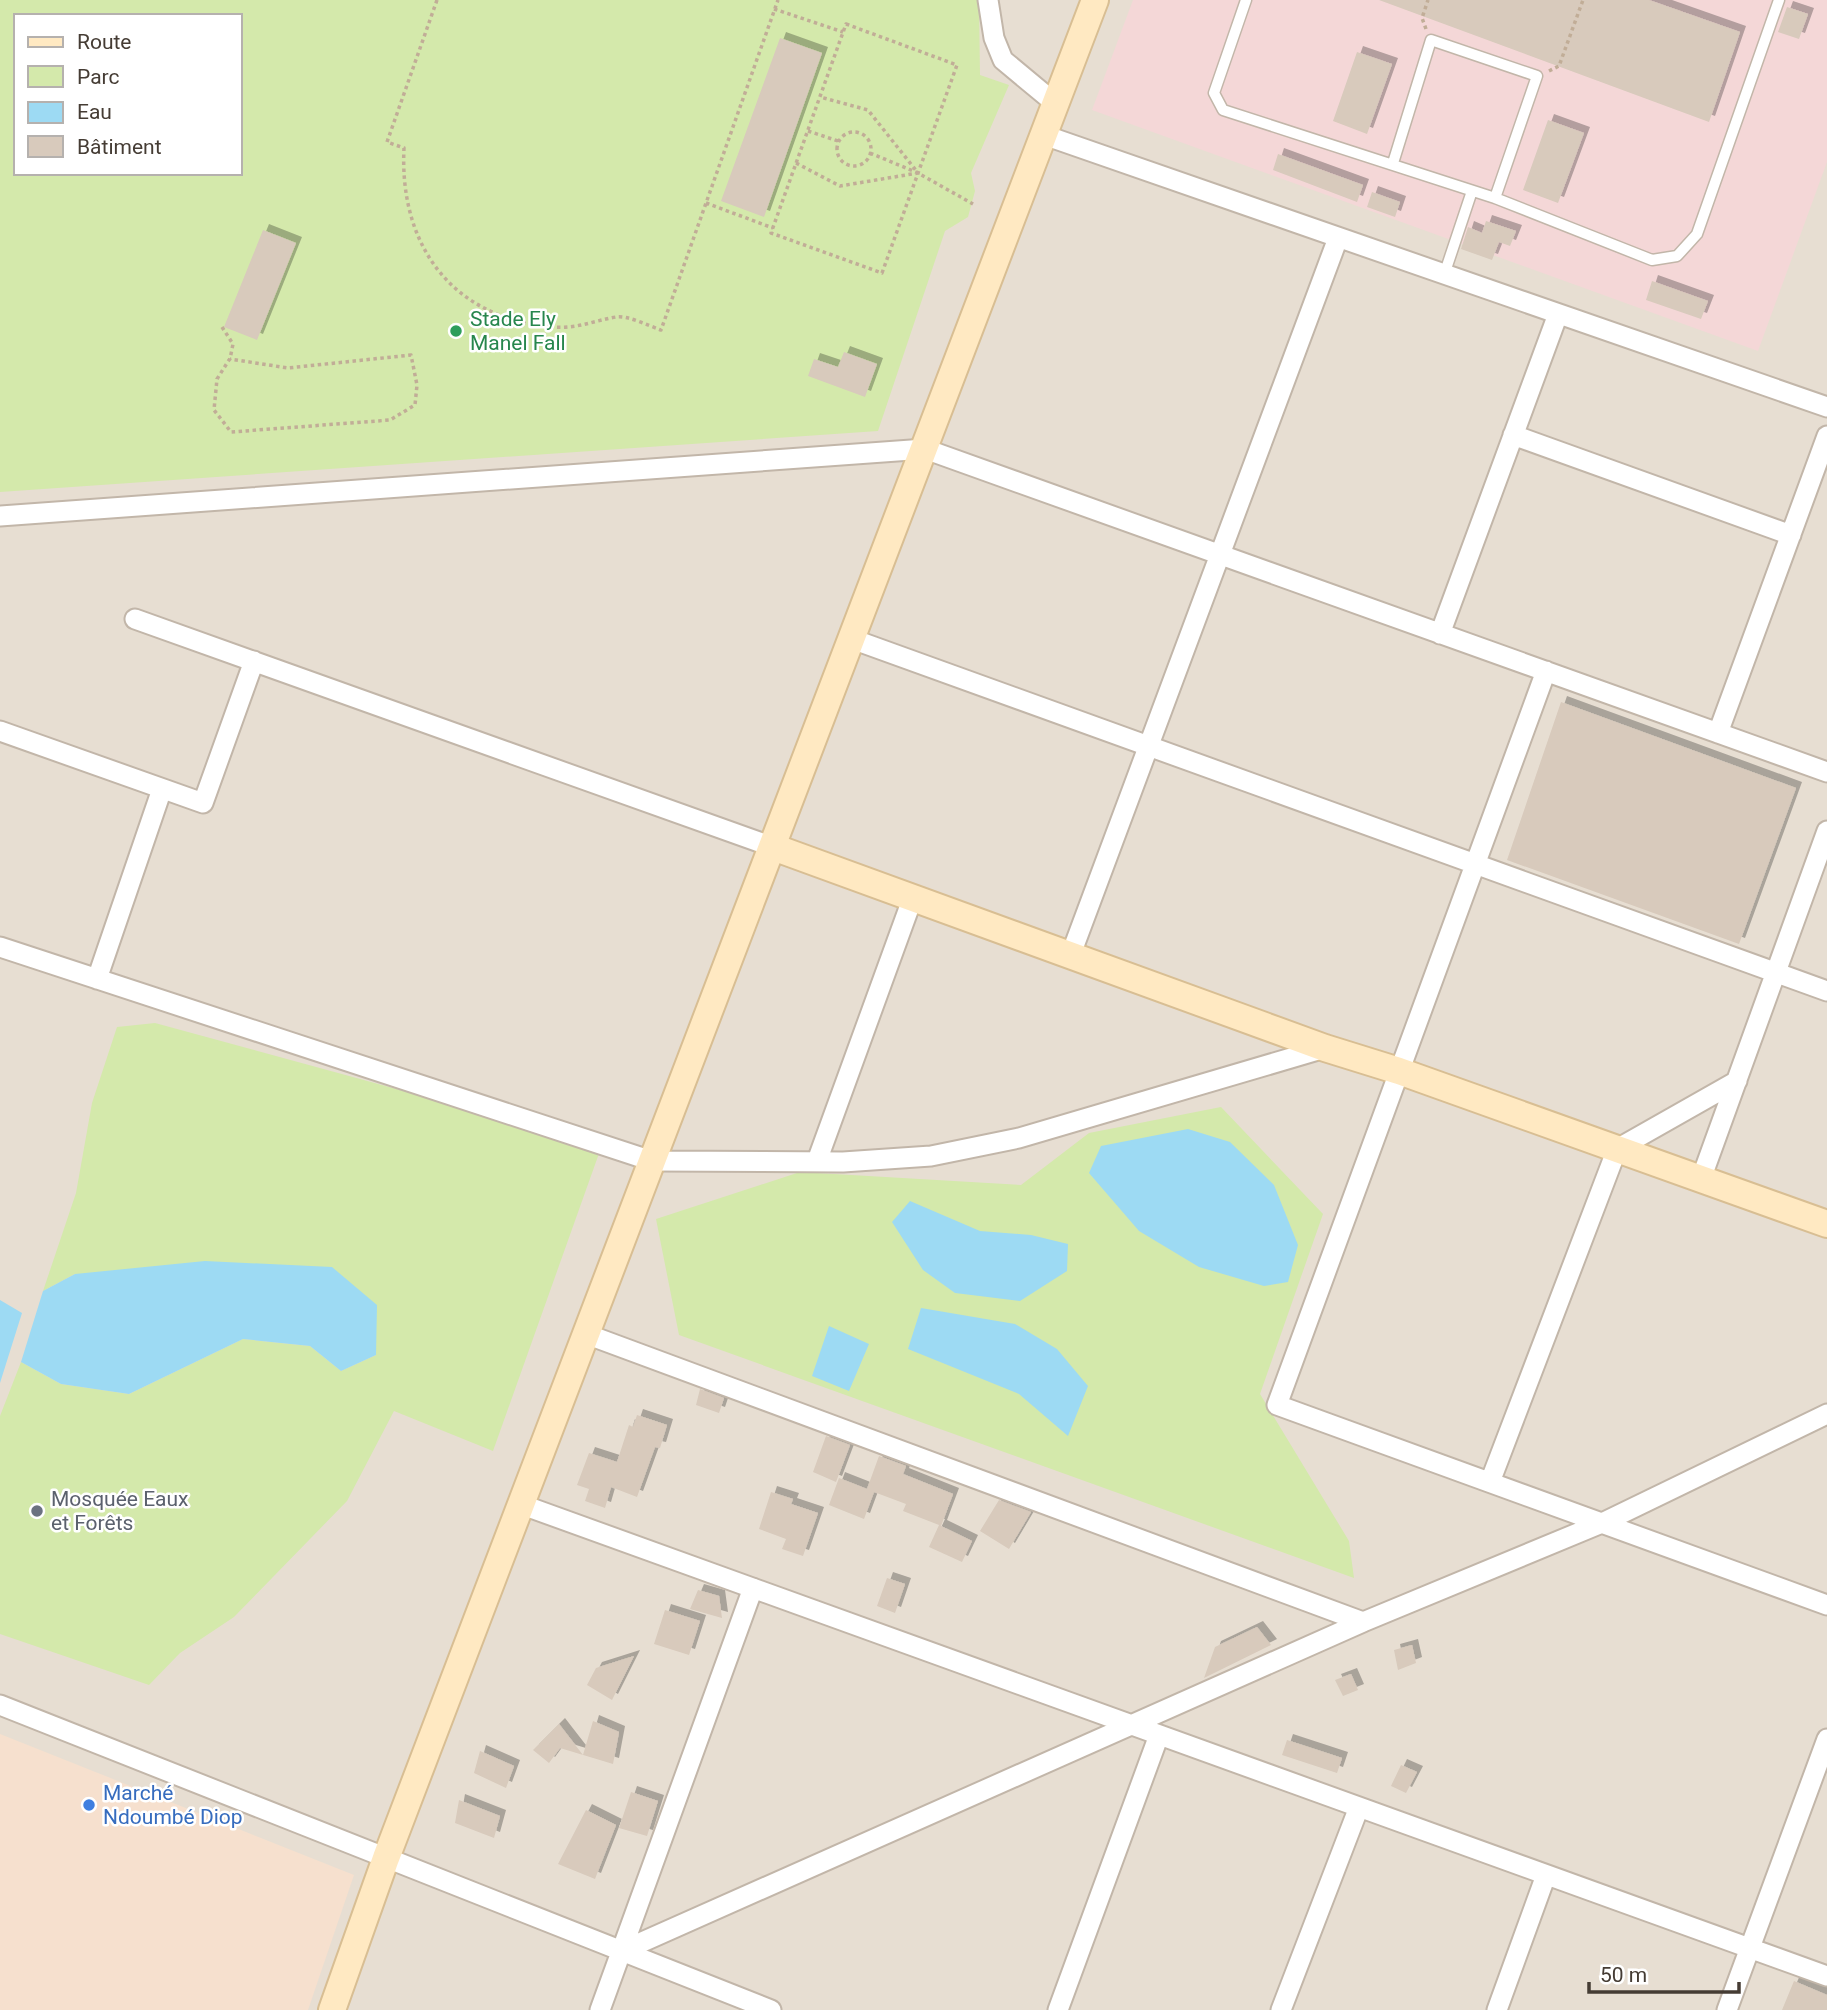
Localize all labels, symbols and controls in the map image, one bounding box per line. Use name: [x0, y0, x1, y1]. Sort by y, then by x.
legend: [14, 14, 242, 175]
text: Route: [77, 30, 132, 54]
text: Parc: [77, 65, 119, 89]
text: Eau: [77, 100, 112, 124]
text: Bâtiment: [77, 135, 162, 159]
place label: Stade Ely Manel Fall: [470, 307, 566, 355]
marker: Stade Ely Manel Fall: [448, 323, 464, 339]
place label: Mosquée Eaux et Forêts: [51, 1487, 189, 1535]
marker: Mosquée Eaux et Forêts: [29, 1503, 45, 1519]
place label: Marché Ndoumbé Diop: [103, 1781, 243, 1829]
marker: Marché Ndoumbé Diop: [81, 1797, 97, 1813]
scale bar: [1589, 1951, 1740, 1995]
text: 50 m: [1600, 1963, 1647, 1987]

